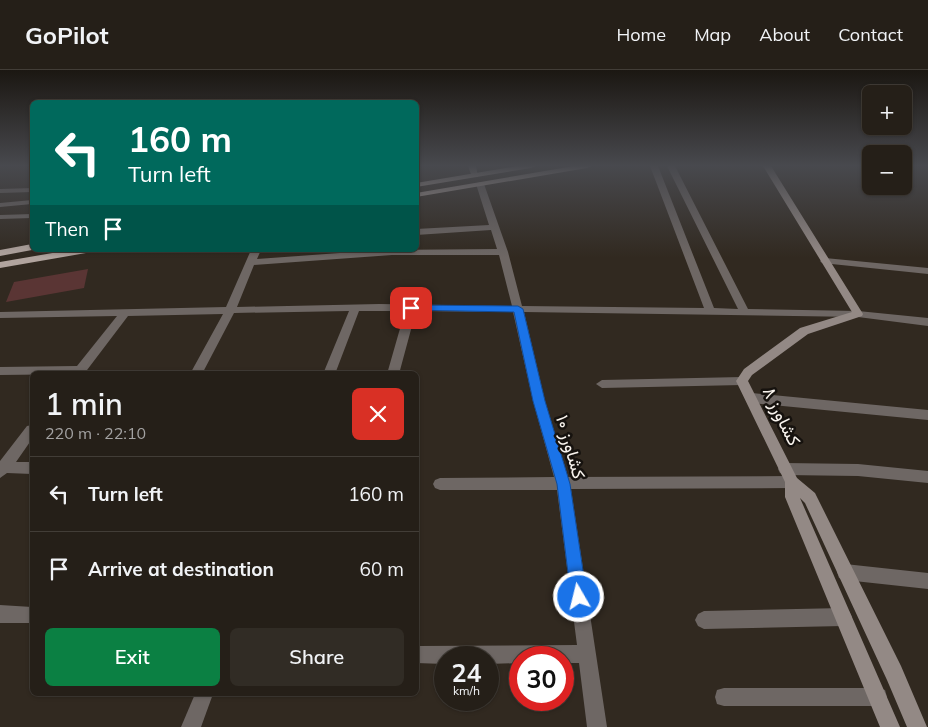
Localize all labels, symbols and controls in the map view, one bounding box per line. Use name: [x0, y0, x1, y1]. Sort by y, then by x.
text: GoPilot: [25, 20, 109, 50]
text: Home: [616, 23, 666, 46]
text: Map: [694, 23, 731, 46]
text: About: [759, 23, 810, 46]
text: Contact: [838, 23, 903, 46]
map controls: [862, 85, 912, 195]
button: +: [862, 85, 912, 135]
text: 160 m: [128, 117, 232, 161]
icon: left: [45, 120, 110, 185]
button: −: [862, 145, 912, 195]
text: Turn left: [128, 160, 211, 188]
icon: arrive: [99, 215, 127, 243]
text: Then: [45, 217, 89, 241]
pin: [390, 287, 432, 329]
icon: arrive: [397, 294, 425, 322]
street label: کشاورز ۸: [758, 383, 806, 449]
text: 1 min: [45, 385, 123, 423]
button: close: [352, 388, 404, 440]
street label: کشاورز ۱۰: [551, 412, 591, 482]
text: 220 m · 22:10: [45, 423, 146, 443]
icon: left: [45, 480, 73, 508]
text: Turn left: [88, 482, 163, 506]
text: 160 m: [348, 482, 404, 506]
icon: arrive: [45, 555, 73, 583]
text: Arrive at destination: [88, 557, 274, 581]
text: 60 m: [360, 557, 404, 581]
position arrow: [552, 570, 604, 622]
button: Exit: [45, 628, 220, 686]
button: Share: [230, 628, 404, 686]
speed limit sign: 30: [509, 646, 574, 711]
text: 24: [451, 657, 482, 688]
text: km/h: [453, 683, 480, 698]

